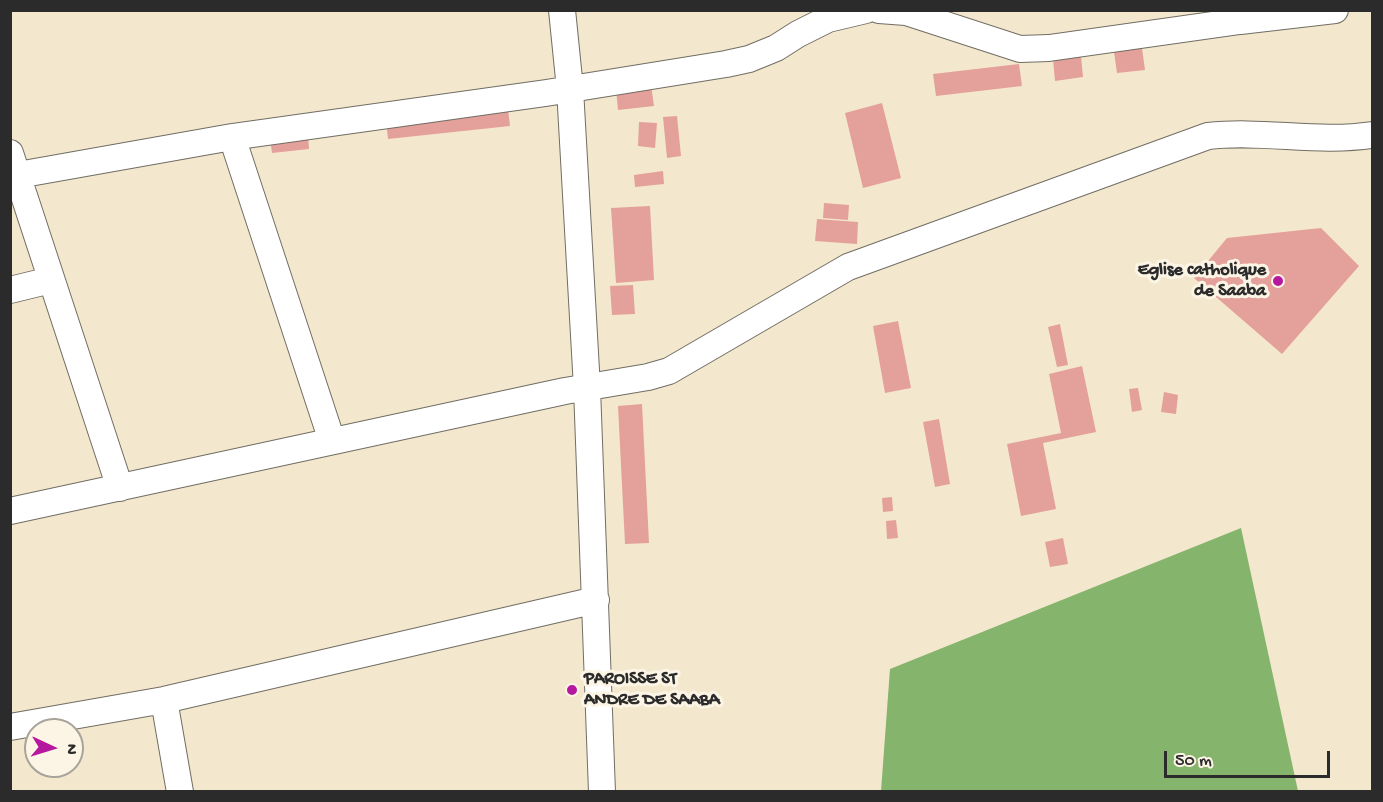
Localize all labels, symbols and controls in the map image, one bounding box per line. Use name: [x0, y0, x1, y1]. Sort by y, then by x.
place label: Eglise catholique de Saaba: [1138, 260, 1266, 302]
marker: Eglise catholique de Saaba: [1271, 274, 1285, 288]
place label: PAROISSE ST ANDRE DE SAABA: [584, 669, 720, 712]
marker: PAROISSE ST ANDRE DE SAABA: [565, 683, 579, 697]
north arrow: [24, 718, 84, 778]
scale bar: [1167, 739, 1334, 777]
text: N: [61, 743, 80, 755]
text: 50 m: [1175, 751, 1212, 772]

